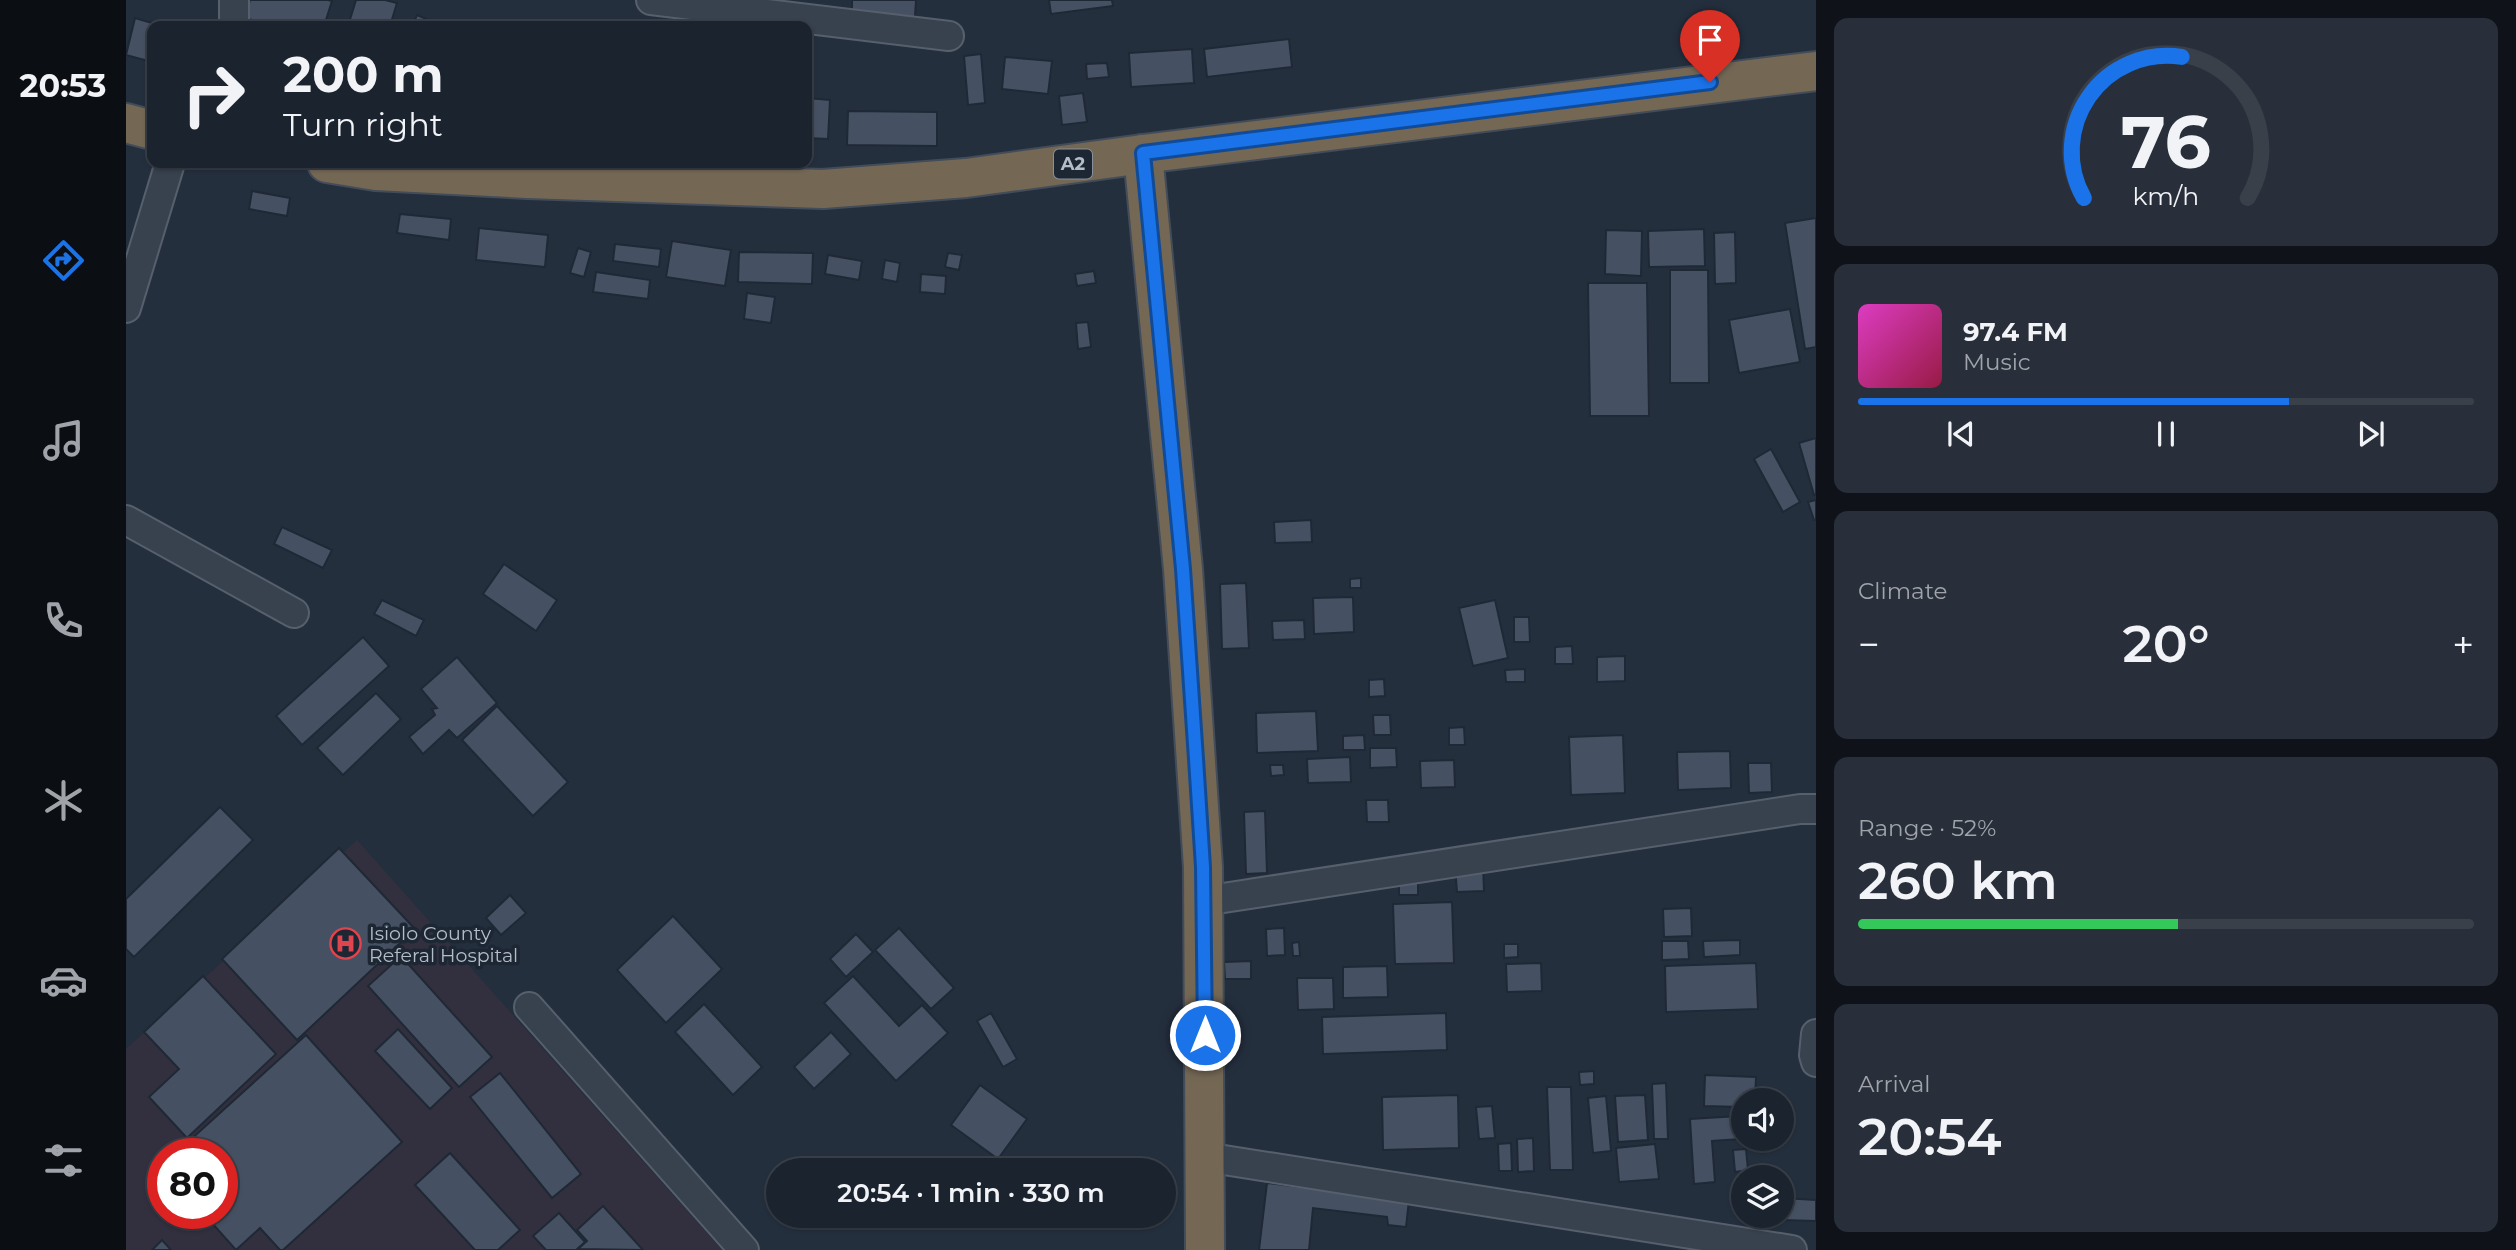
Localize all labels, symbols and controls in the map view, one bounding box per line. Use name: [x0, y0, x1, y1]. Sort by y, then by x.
pin: [1680, 10, 1740, 82]
icon: arrive: [1691, 21, 1729, 59]
text: 200 m: [283, 45, 444, 104]
icon: right: [168, 49, 259, 140]
text: 20:53: [20, 66, 106, 105]
text: 76: [2121, 99, 2211, 187]
text: Turn right: [283, 105, 443, 144]
road number: A2: [1054, 149, 1092, 178]
text: km/h: [2133, 181, 2199, 211]
icon: directions: [39, 236, 88, 285]
text: 97.4 FM: [1963, 316, 2068, 348]
text: Music: [1963, 348, 2031, 376]
icon: previous: [1942, 415, 1980, 453]
icon: pause: [2147, 415, 2185, 453]
icon: next: [2352, 415, 2390, 453]
icon: music: [39, 416, 88, 465]
text: Climate: [1858, 577, 1947, 605]
icon: phone: [39, 596, 88, 645]
text: 20°: [2122, 612, 2210, 675]
text: −: [1858, 621, 1880, 668]
text: +: [2452, 621, 2474, 668]
icon: climate: [39, 776, 88, 825]
text: Range · 52%: [1858, 814, 1996, 842]
text: 260 km: [1858, 849, 2058, 912]
place label: Isiolo County Referal Hospital: [369, 922, 518, 967]
hospital icon: Isiolo County Referal Hospital: [329, 927, 363, 961]
icon: car: [39, 956, 88, 1005]
position arrow: [1168, 998, 1242, 1072]
text: Arrival: [1858, 1070, 1931, 1098]
map controls: [1731, 1088, 1794, 1228]
button: sound: [1731, 1088, 1794, 1151]
text: 20:54: [1858, 1105, 2002, 1168]
icon: filters: [39, 1136, 88, 1185]
speed limit sign: 80: [147, 1138, 238, 1229]
button: layers: [1731, 1165, 1794, 1228]
text: 20:54 · 1 min · 330 m: [837, 1177, 1105, 1209]

